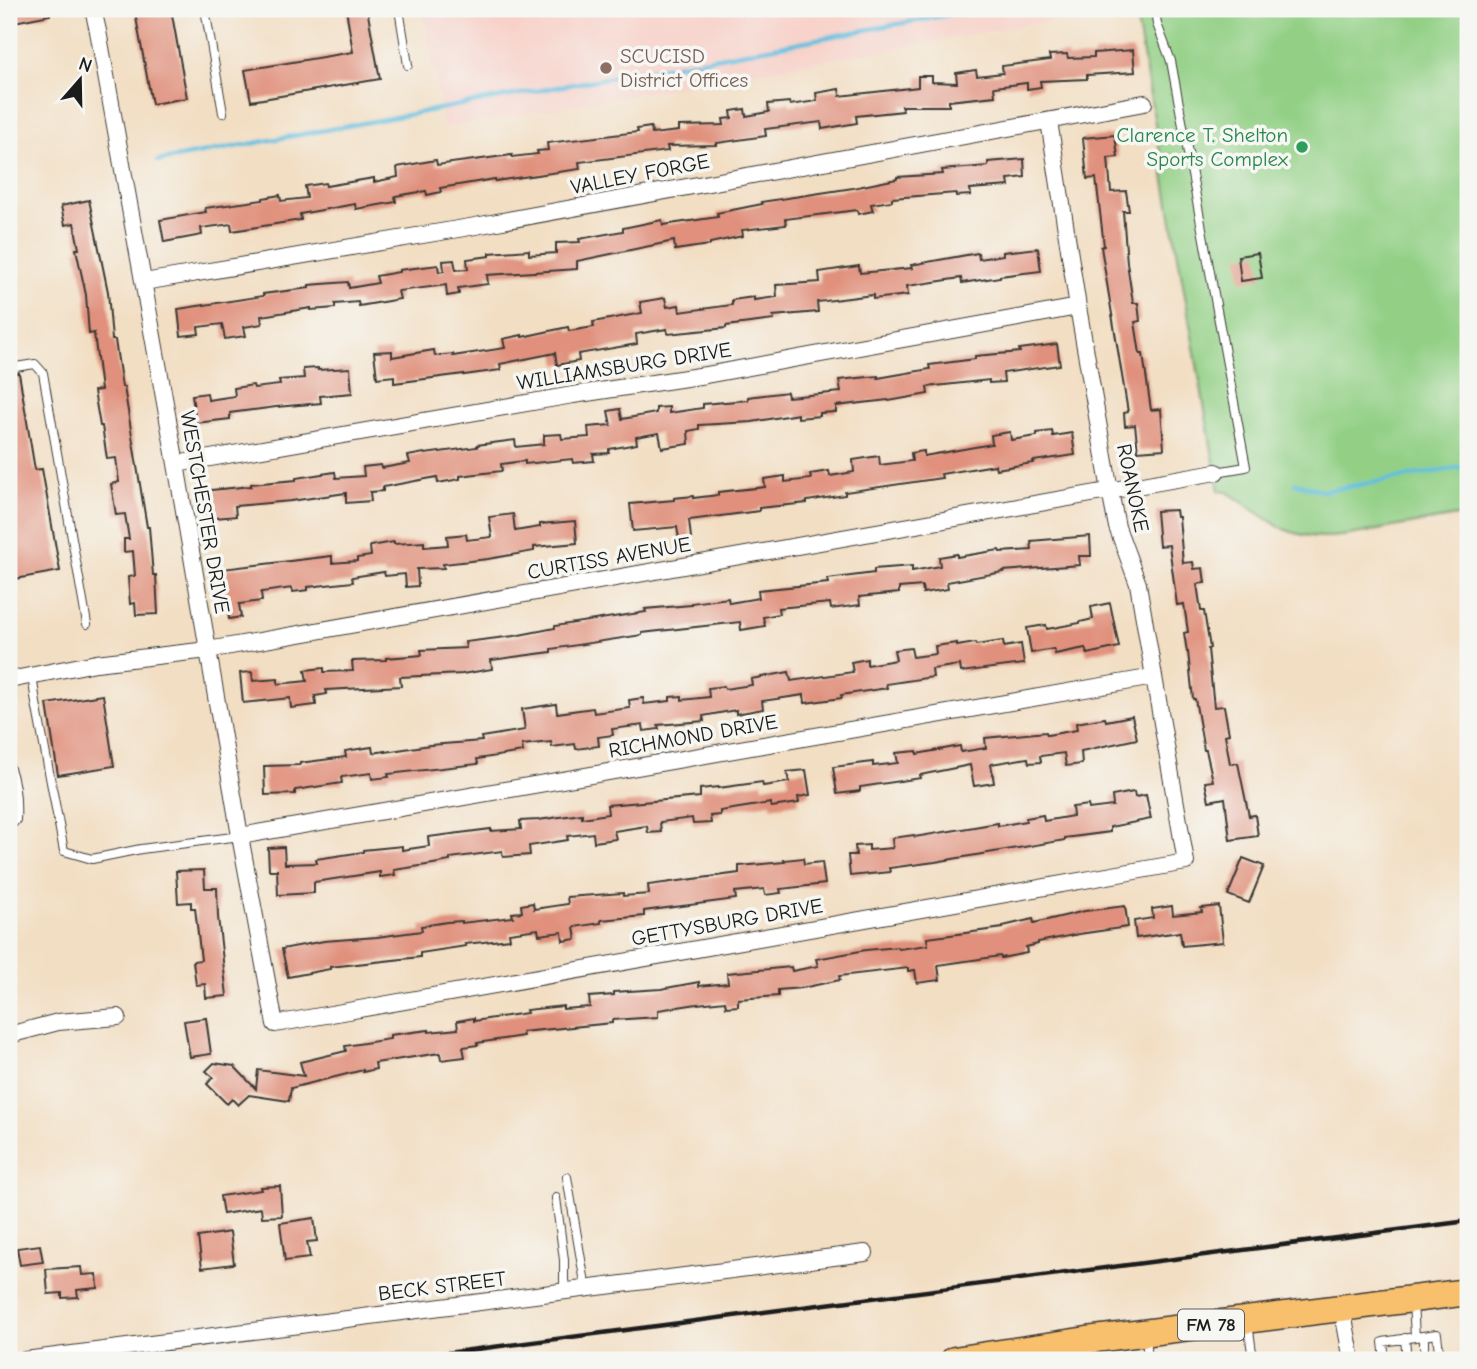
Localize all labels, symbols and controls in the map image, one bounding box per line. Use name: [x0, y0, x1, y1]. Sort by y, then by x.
place label: SCUCISD District Offices: [620, 44, 748, 92]
north arrow: [46, 46, 116, 116]
text: N: [76, 53, 95, 77]
marker: SCUCISD District Offices: [598, 60, 614, 76]
place label: Clarence T. Shelton Sports Complex: [1117, 123, 1288, 171]
marker: Clarence T. Shelton Sports Complex: [1294, 139, 1310, 155]
street label: VALLEY FORGE: [569, 149, 711, 199]
street label: WILLIAMSBURG DRIVE: [515, 337, 733, 395]
street label: WESTCHESTER DRIVE: [175, 409, 235, 615]
street label: ROANOKE: [1112, 442, 1154, 534]
street label: CURTISS AVENUE: [525, 532, 693, 584]
street label: RICHMOND DRIVE: [607, 709, 779, 763]
street label: GETTYSBURG DRIVE: [629, 893, 825, 951]
street label: BECK STREET: [377, 1266, 507, 1306]
road number: FM 78: [1178, 1310, 1244, 1340]

